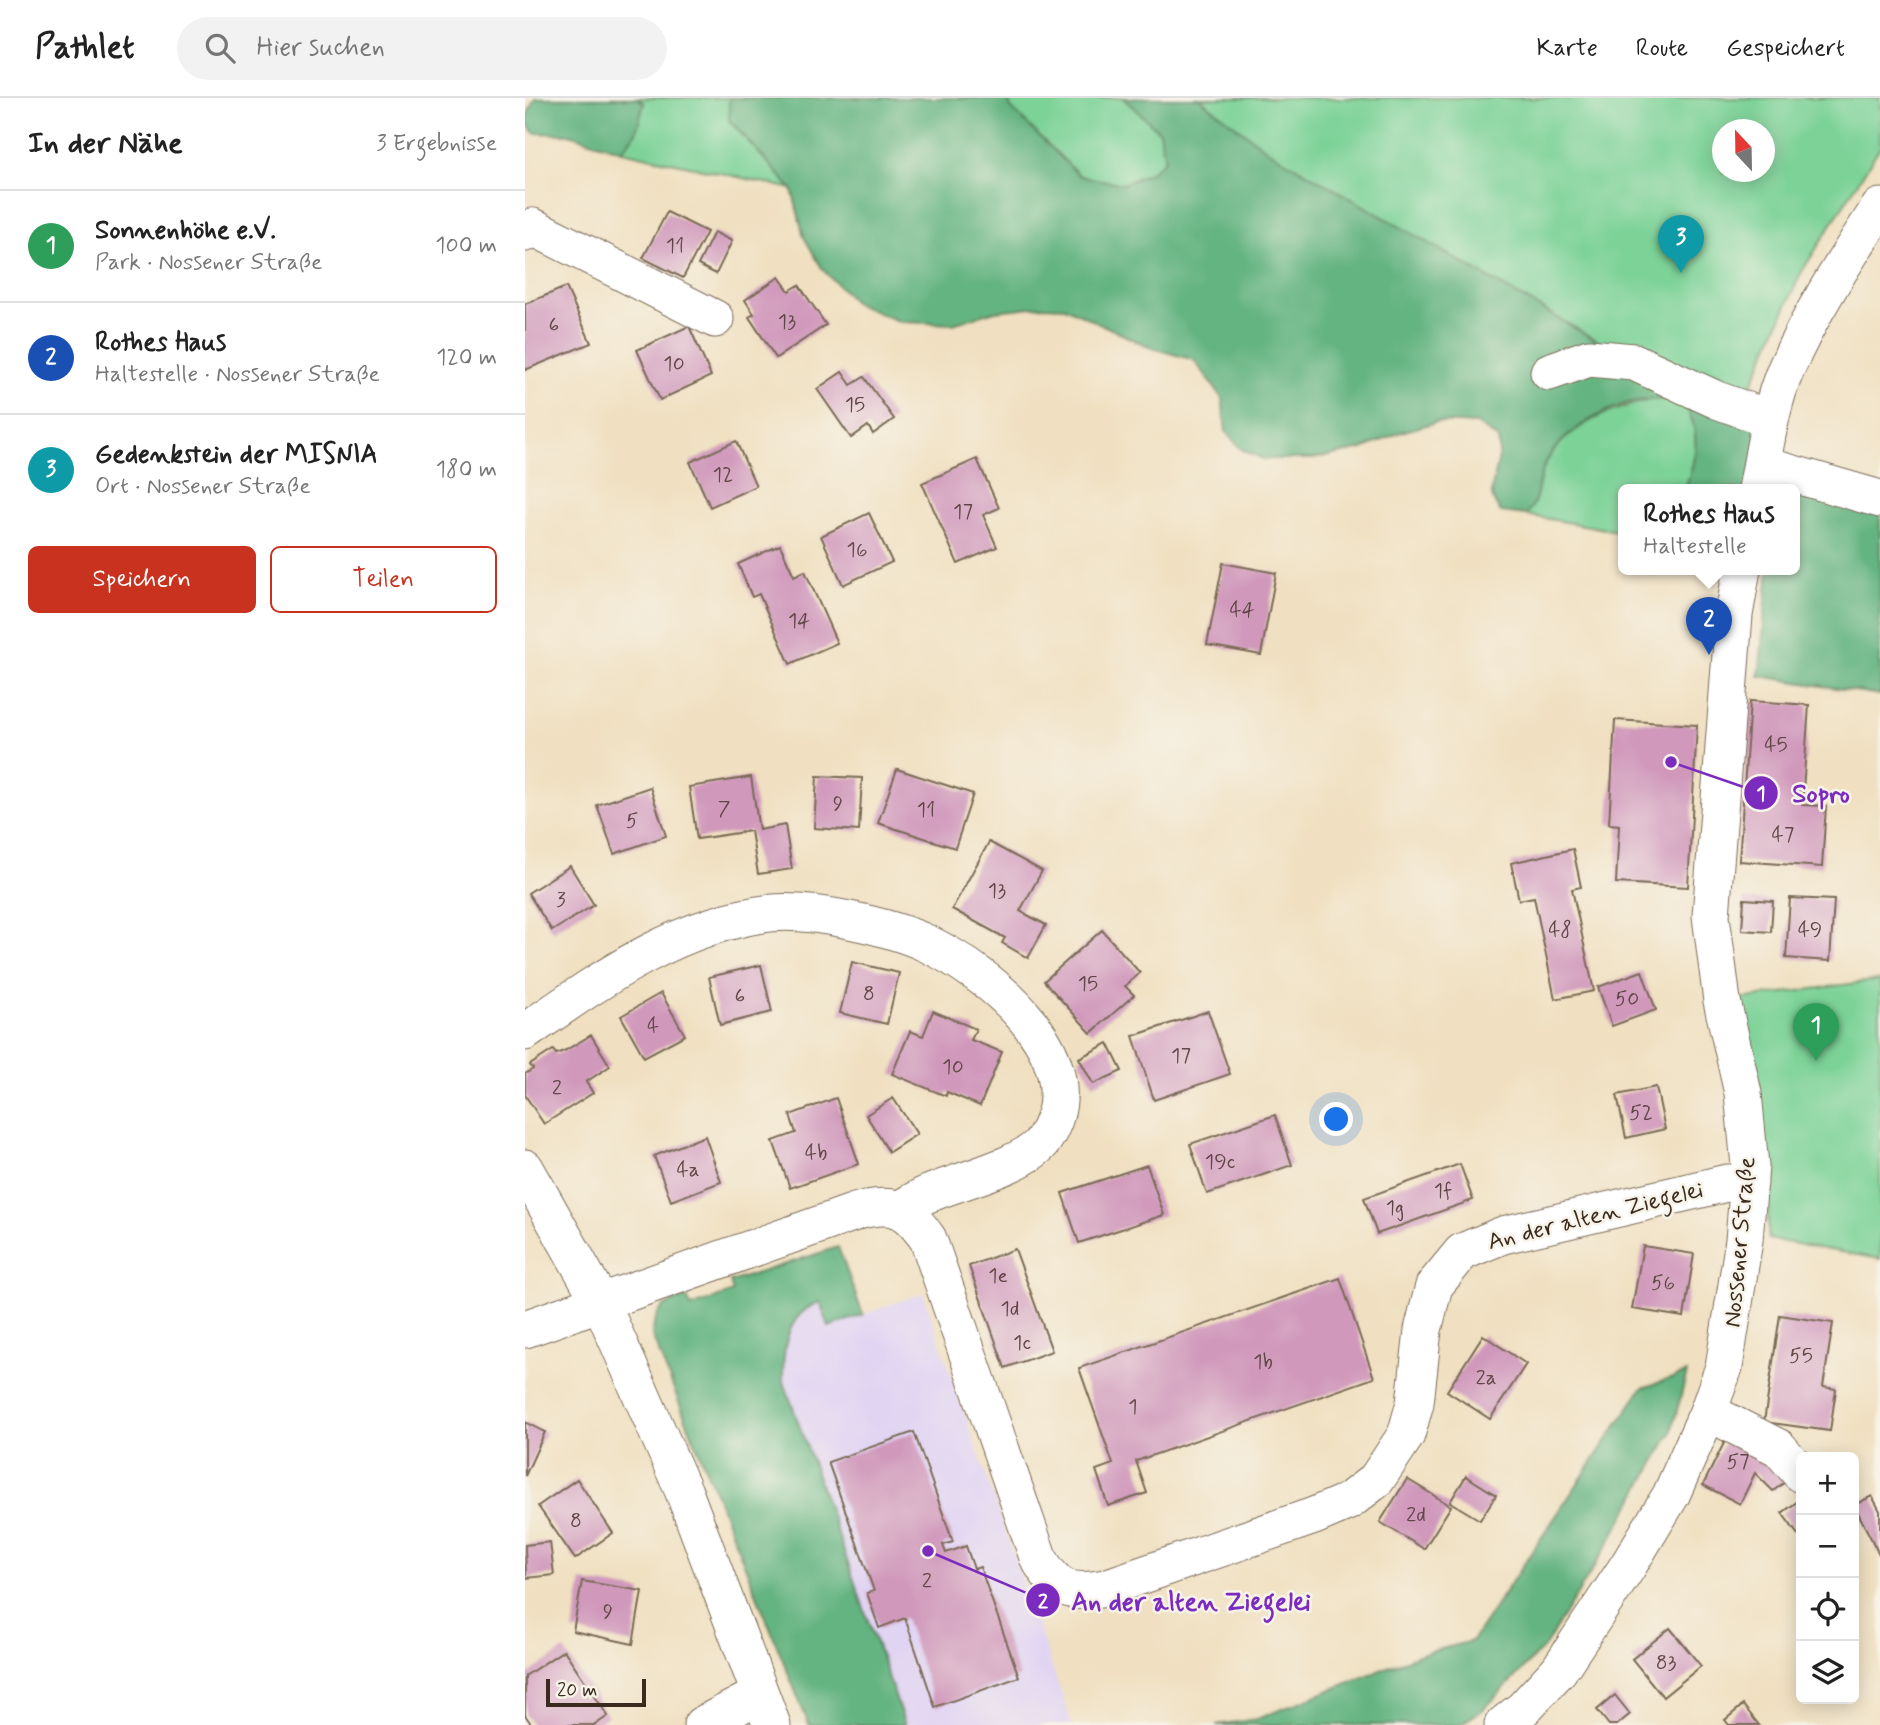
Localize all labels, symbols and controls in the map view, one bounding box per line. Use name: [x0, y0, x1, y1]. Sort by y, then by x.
search box: [177, 17, 667, 80]
text: Pathlet: [35, 26, 135, 70]
icon: search: [201, 29, 239, 67]
text: Hier suchen: [257, 31, 385, 65]
text: Karte: [1536, 33, 1598, 64]
text: Route: [1636, 33, 1688, 64]
text: Gespeichert: [1726, 33, 1845, 64]
north arrow: [1712, 119, 1775, 182]
text: In der Nähe: [28, 124, 183, 163]
text: 3 Ergebnisse: [376, 129, 497, 159]
text: Sonnenhöhe e.V.: [95, 214, 276, 248]
pin: 3: [1658, 215, 1704, 273]
text: 1: [46, 231, 56, 261]
text: 100 m: [435, 231, 497, 261]
house number: 11: [666, 232, 684, 260]
text: Park · Nossener Straße: [95, 248, 322, 278]
house number: 13: [778, 308, 796, 336]
house number: 6: [549, 311, 559, 339]
text: Rothes Haus: [95, 326, 226, 360]
text: 2: [45, 343, 57, 373]
text: 120 m: [436, 343, 497, 373]
house number: 10: [663, 350, 685, 378]
text: Haltestelle · Nossener Straße: [95, 360, 380, 390]
house number: 15: [845, 391, 865, 419]
text: Gedenkstein der MISNIA: [95, 438, 378, 472]
text: 3: [46, 455, 56, 485]
text: 180 m: [436, 455, 497, 485]
house number: 12: [713, 461, 733, 489]
text: Ort · Nossener Straße: [95, 472, 311, 502]
popup: [1618, 484, 1800, 575]
house number: 17: [953, 498, 973, 526]
text: Rothes Haus: [1643, 498, 1775, 532]
text: Haltestelle: [1643, 532, 1747, 562]
house number: 16: [847, 536, 868, 564]
button: Speichern: [28, 546, 256, 613]
button: Teilen: [270, 546, 497, 613]
house number: 44: [1230, 596, 1255, 624]
pin: 2: [1686, 597, 1732, 655]
house number: 14: [788, 607, 810, 635]
house number: 45: [1764, 731, 1788, 759]
callout: Sopro: [1744, 769, 1864, 816]
text: Sopro: [1792, 778, 1850, 812]
text: 1: [1756, 780, 1766, 808]
house number: 9: [833, 790, 843, 818]
house number: 7: [718, 795, 731, 823]
house number: 11: [917, 796, 935, 824]
house number: 5: [626, 807, 638, 835]
house number: 47: [1772, 821, 1794, 849]
house number: 13: [988, 877, 1006, 905]
house number: 3: [556, 886, 566, 914]
house number: 48: [1548, 916, 1572, 944]
house number: 49: [1798, 916, 1822, 944]
house number: 15: [1078, 970, 1098, 998]
house number: 8: [863, 980, 875, 1008]
house number: 6: [735, 982, 745, 1010]
house number: 50: [1615, 985, 1639, 1013]
pin: 1: [1793, 1003, 1839, 1061]
house number: 4: [647, 1012, 659, 1040]
house number: 17: [1171, 1042, 1191, 1070]
house number: 10: [942, 1053, 964, 1081]
house number: 2: [552, 1074, 562, 1102]
house number: 52: [1629, 1099, 1653, 1127]
your location: [1319, 1102, 1353, 1136]
house number: 4b: [805, 1139, 827, 1167]
house number: 19c: [1205, 1148, 1235, 1176]
street label: Nossener Straße: [1718, 1155, 1763, 1329]
house number: 4a: [676, 1156, 700, 1184]
street label: An der alten Ziegelei: [1484, 1175, 1707, 1261]
house number: 1f: [1434, 1177, 1452, 1205]
house number: 1g: [1386, 1194, 1404, 1222]
house number: 1e: [988, 1262, 1008, 1290]
house number: 56: [1651, 1269, 1675, 1297]
house number: 1d: [1000, 1295, 1020, 1323]
house number: 1c: [1013, 1329, 1031, 1357]
house number: 55: [1789, 1342, 1813, 1370]
house number: 1b: [1253, 1348, 1273, 1376]
house number: 2a: [1475, 1364, 1497, 1392]
house number: 1: [1128, 1393, 1138, 1421]
house number: 57: [1726, 1448, 1750, 1476]
map controls: [1796, 1452, 1859, 1704]
button: +: [1796, 1452, 1859, 1515]
house number: 2d: [1406, 1501, 1426, 1529]
house number: 8: [570, 1507, 582, 1535]
button: −: [1796, 1515, 1859, 1578]
house number: 2: [922, 1567, 932, 1595]
callout: An der alten Ziegelei: [1026, 1577, 1322, 1624]
button: locate: [1796, 1578, 1859, 1641]
text: An der alten Ziegelei: [1071, 1586, 1311, 1623]
text: 2: [1038, 1588, 1049, 1616]
house number: 9: [603, 1598, 613, 1626]
button: layers: [1796, 1641, 1859, 1704]
house number: 83: [1656, 1649, 1676, 1677]
scale bar: [546, 1676, 646, 1708]
text: 20 m: [557, 1678, 597, 1703]

